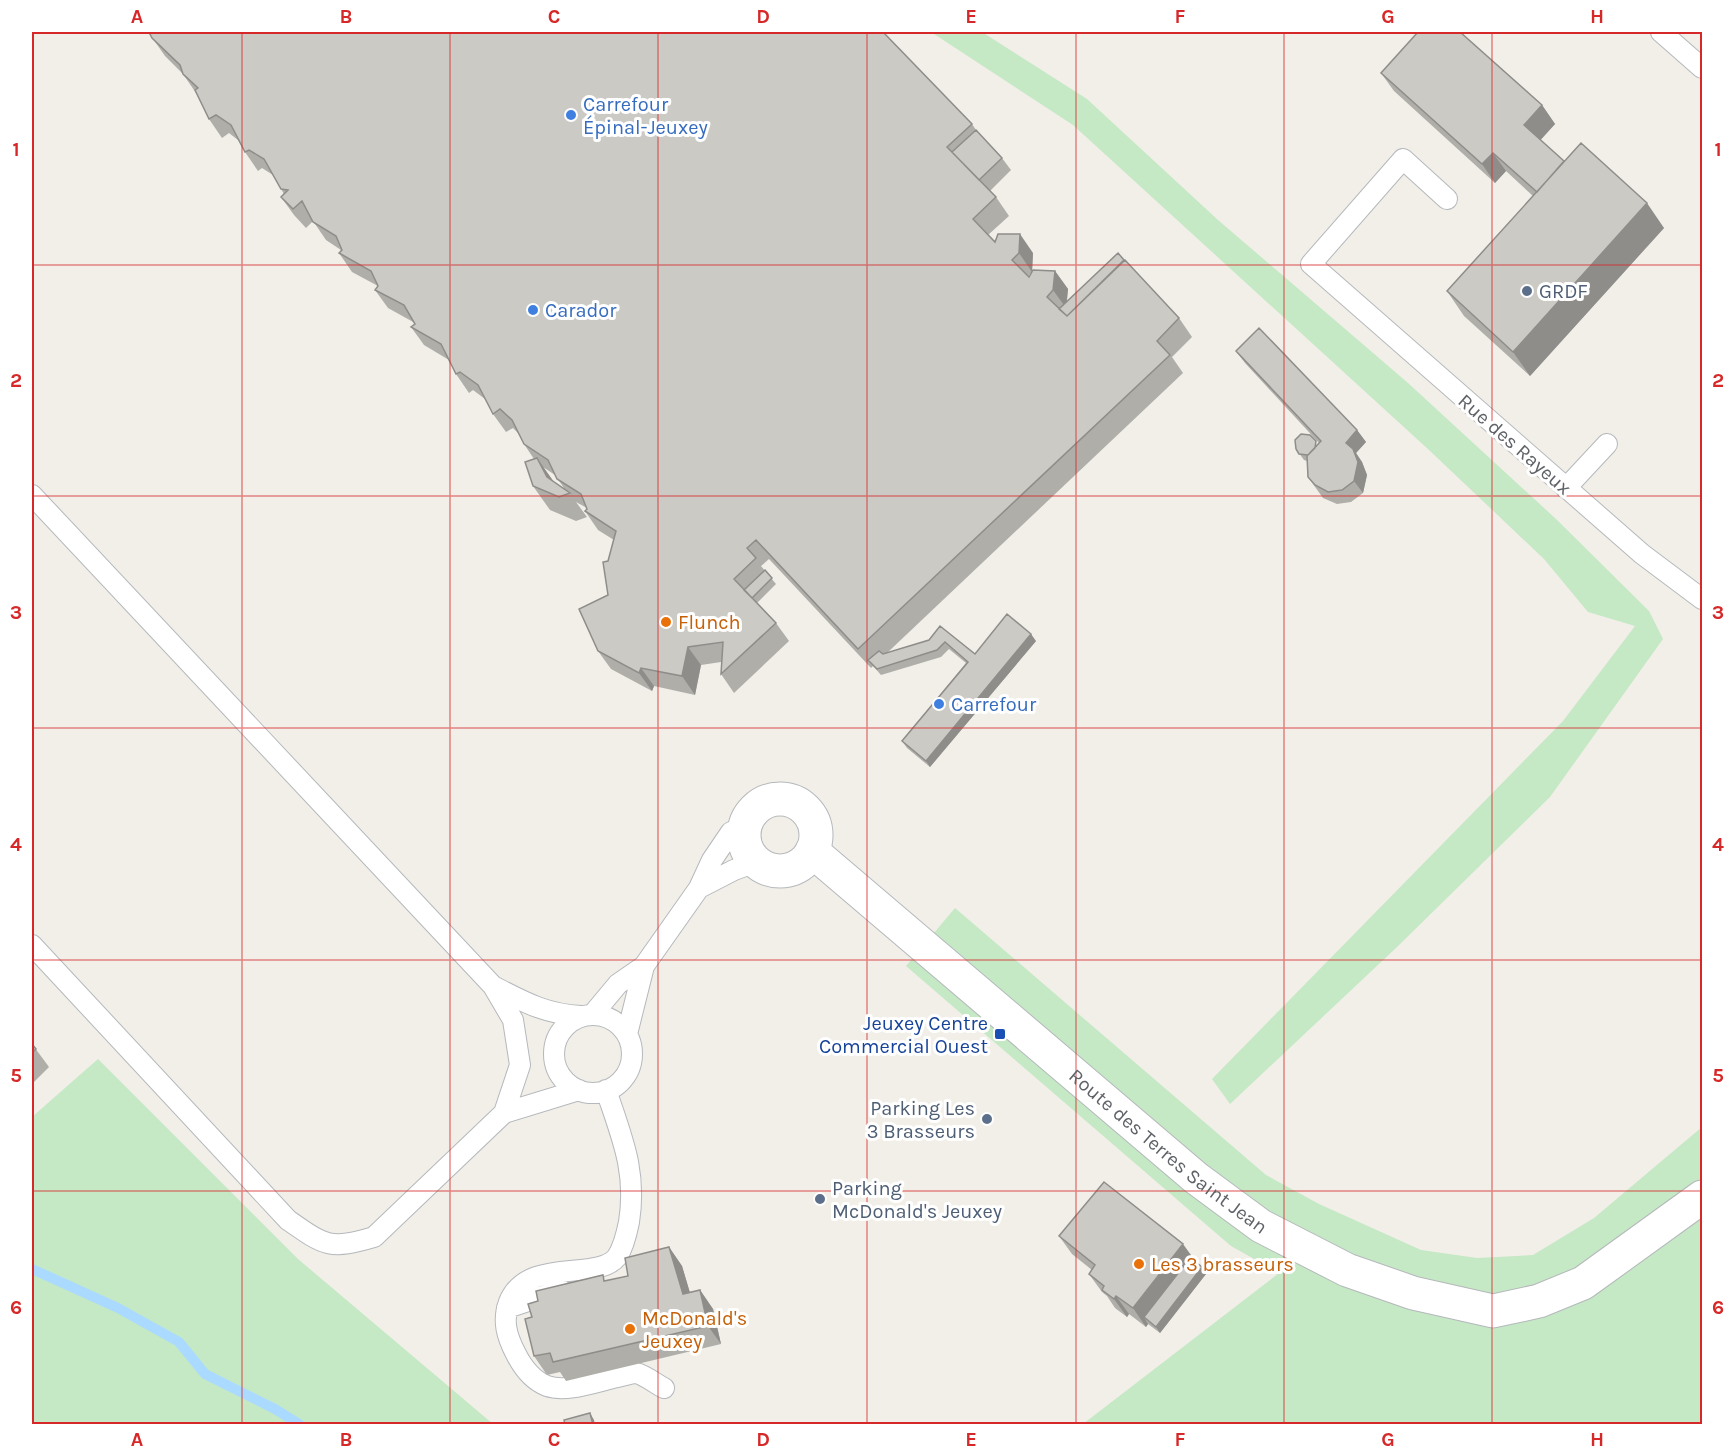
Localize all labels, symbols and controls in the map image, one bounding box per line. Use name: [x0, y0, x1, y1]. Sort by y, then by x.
text: A: [131, 5, 144, 28]
text: B: [340, 5, 352, 28]
text: C: [548, 5, 560, 28]
text: D: [756, 5, 770, 28]
text: E: [965, 5, 977, 28]
text: F: [1175, 5, 1186, 28]
text: G: [1381, 5, 1395, 28]
text: H: [1590, 5, 1604, 28]
place label: Carrefour Épinal-Jeuxey: [583, 93, 708, 139]
marker: Carrefour Épinal-Jeuxey: [564, 108, 578, 122]
text: 1: [12, 138, 20, 161]
text: 1: [1714, 138, 1722, 161]
place label: GRDF: [1539, 280, 1588, 303]
marker: GRDF: [1520, 284, 1534, 298]
place label: Carador: [545, 299, 617, 322]
marker: Carador: [526, 303, 540, 317]
text: 2: [10, 369, 22, 392]
text: 2: [1712, 369, 1724, 392]
street label: Rue des Rayeux: [1454, 389, 1576, 500]
text: 3: [10, 601, 22, 624]
text: 3: [1712, 601, 1724, 624]
place label: Flunch: [678, 611, 741, 634]
marker: Flunch: [659, 615, 673, 629]
place label: Carrefour: [951, 693, 1037, 716]
marker: Carrefour: [932, 697, 946, 711]
text: 4: [10, 833, 22, 856]
text: 4: [1712, 833, 1724, 856]
place label: Jeuxey Centre Commercial Ouest: [819, 1012, 988, 1058]
marker: Jeuxey Centre Commercial Ouest: [993, 1027, 1007, 1041]
text: 5: [10, 1064, 22, 1087]
street label: Route des Terres Saint Jean: [1064, 1064, 1272, 1239]
text: 5: [1712, 1064, 1724, 1087]
place label: Parking Les 3 Brasseurs: [867, 1097, 975, 1143]
marker: Parking Les 3 Brasseurs: [980, 1112, 994, 1126]
place label: Parking McDonald's Jeuxey: [832, 1177, 1002, 1223]
marker: Parking McDonald's Jeuxey: [813, 1192, 827, 1206]
place label: Les 3 brasseurs: [1151, 1253, 1294, 1276]
marker: Les 3 brasseurs: [1132, 1257, 1146, 1271]
text: 6: [10, 1296, 22, 1319]
text: 6: [1712, 1296, 1724, 1319]
place label: McDonald's Jeuxey: [642, 1307, 747, 1353]
marker: McDonald's Jeuxey: [623, 1322, 637, 1336]
text: A: [131, 1428, 144, 1451]
text: B: [340, 1428, 352, 1451]
text: C: [548, 1428, 560, 1451]
text: D: [756, 1428, 770, 1451]
text: E: [965, 1428, 977, 1451]
text: F: [1175, 1428, 1186, 1451]
text: G: [1381, 1428, 1395, 1451]
text: H: [1590, 1428, 1604, 1451]

